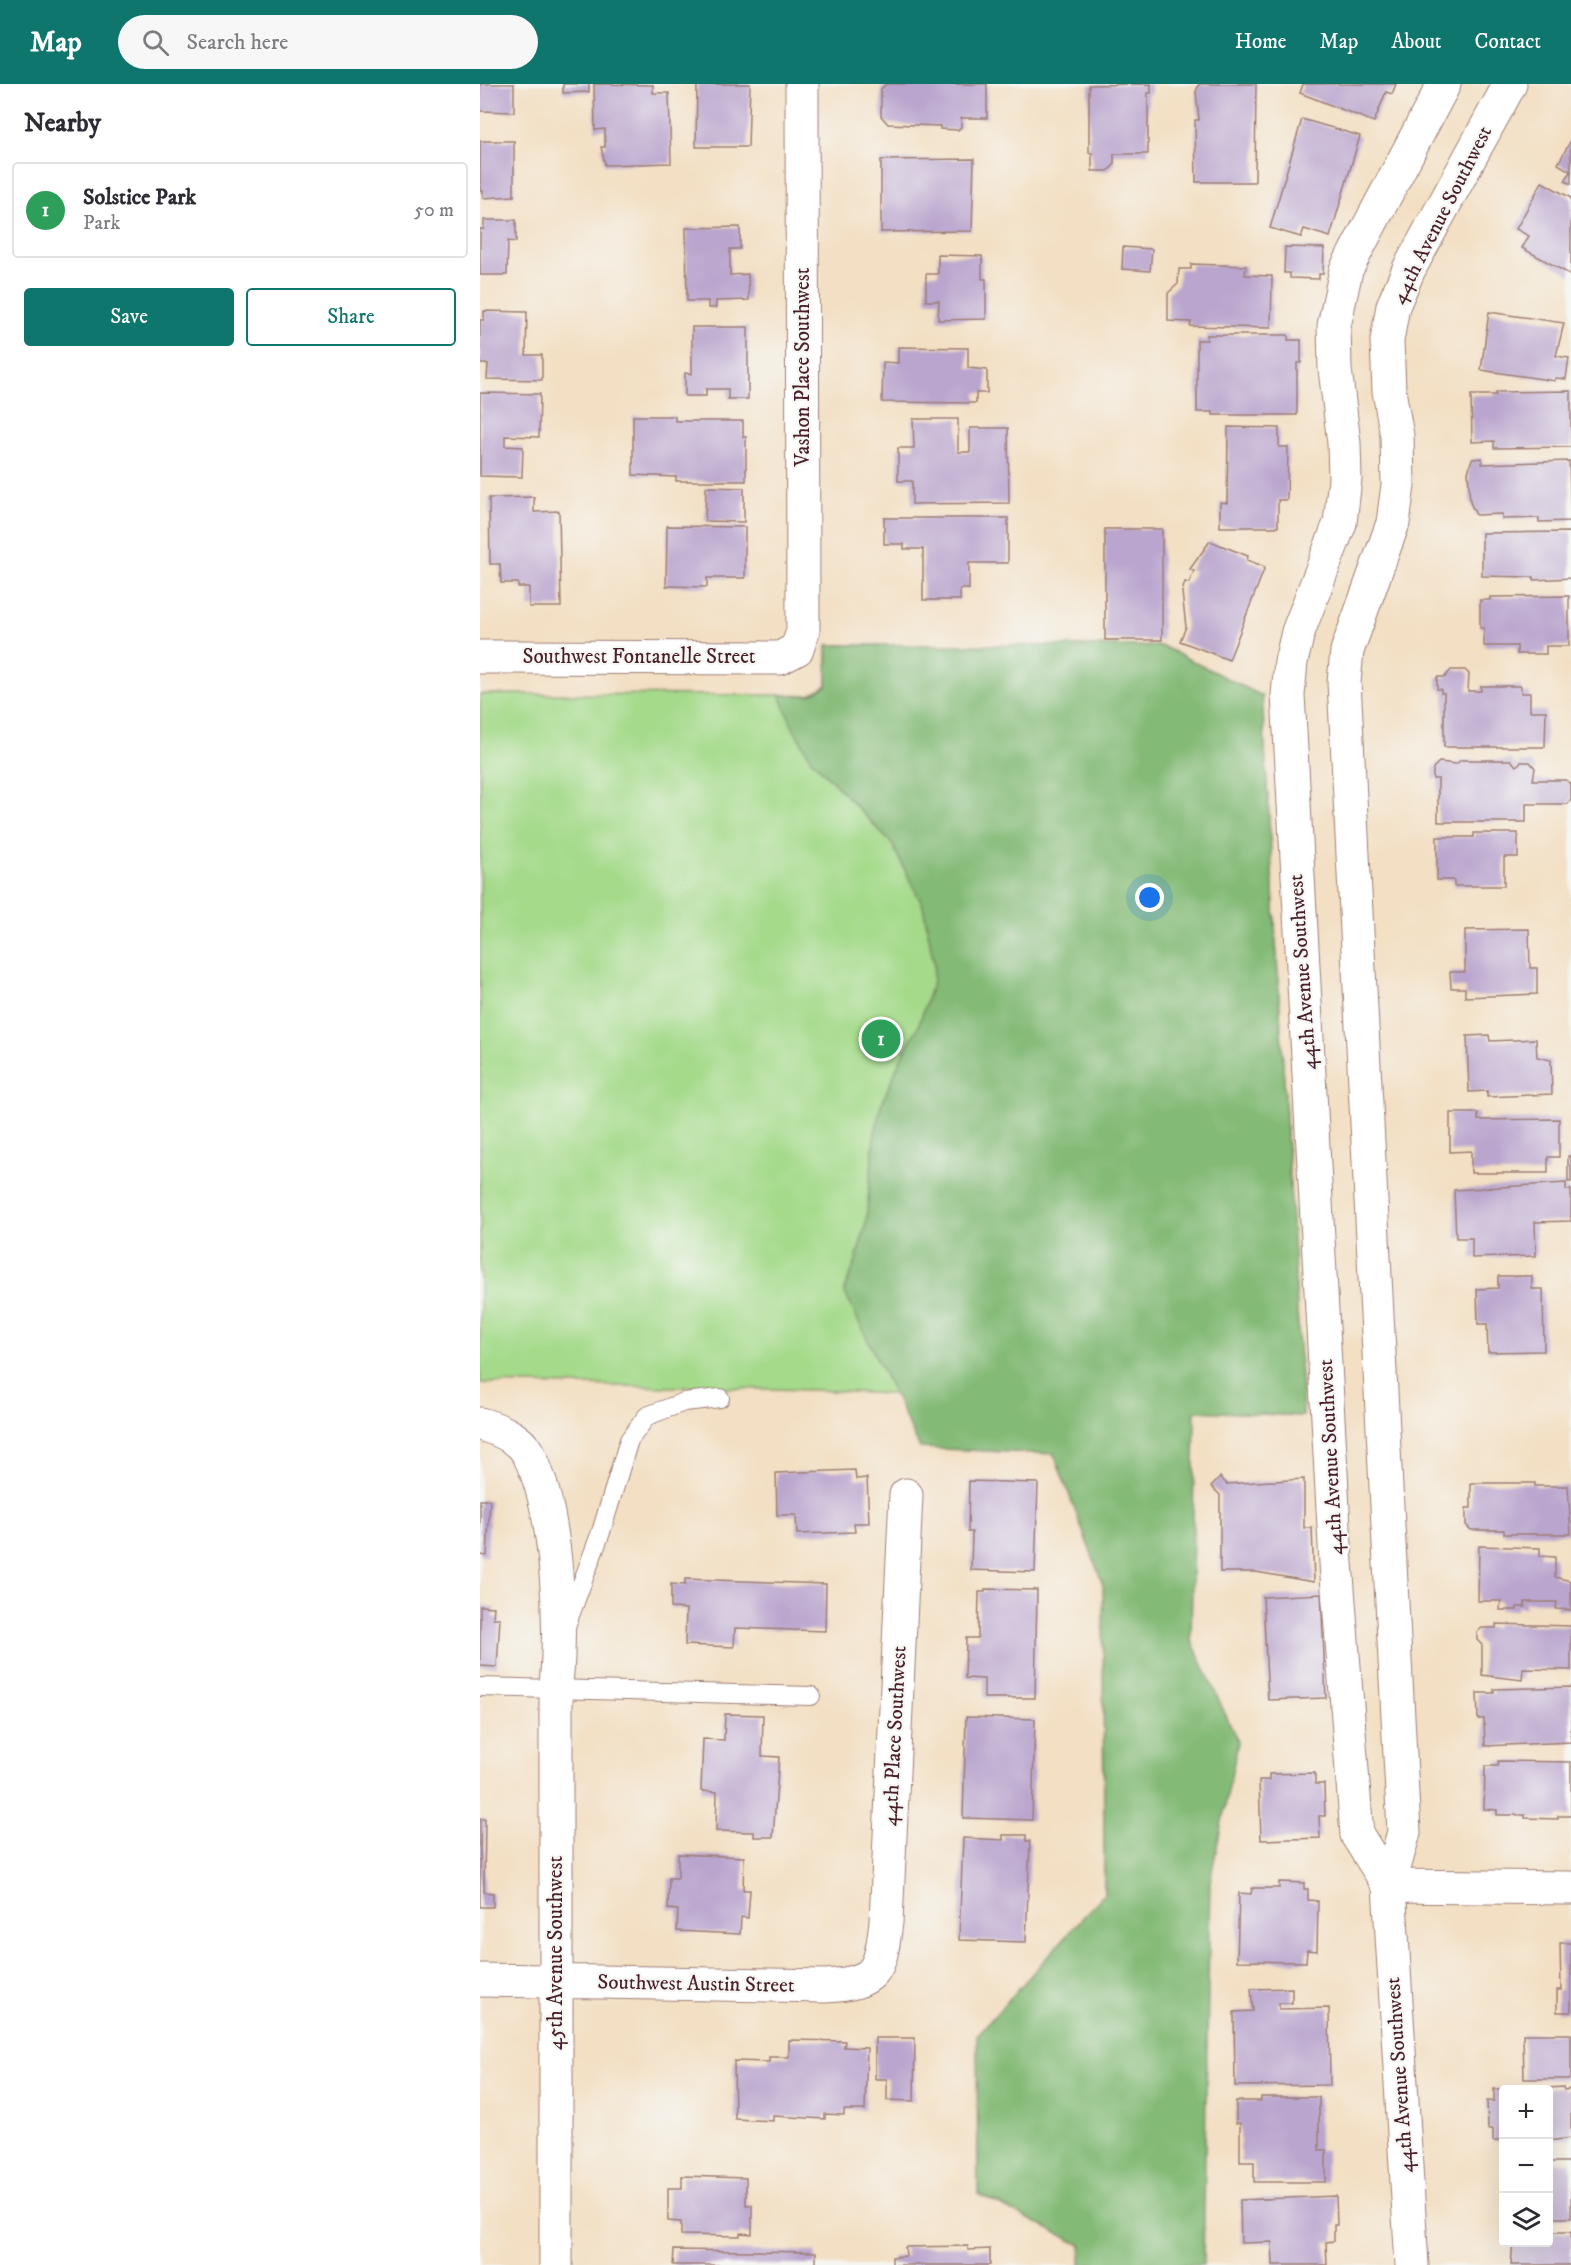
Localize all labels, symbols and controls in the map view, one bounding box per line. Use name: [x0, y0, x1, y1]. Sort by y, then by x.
search box: [118, 15, 538, 69]
text: Map: [30, 25, 82, 60]
icon: search: [139, 26, 172, 59]
text: Search here: [187, 29, 288, 56]
text: Home: [1235, 29, 1287, 55]
text: Map: [1320, 29, 1358, 55]
text: About: [1391, 29, 1442, 55]
text: Contact: [1475, 29, 1541, 55]
text: Nearby: [24, 107, 101, 140]
street label: 44th Avenue Southwest: [1386, 121, 1498, 308]
text: Solstice Park: [83, 184, 196, 211]
text: 1: [42, 198, 49, 223]
text: 50 m: [414, 198, 454, 223]
text: Park: [83, 211, 120, 236]
street label: Vashon Place Southwest: [790, 267, 816, 467]
button: Save: [24, 288, 234, 346]
button: Share: [246, 288, 456, 346]
street label: Southwest Fontanelle Street: [522, 644, 756, 670]
street label: 44th Avenue Southwest: [1283, 873, 1323, 1071]
your location: [1135, 883, 1164, 912]
pin: 1: [862, 1016, 900, 1062]
street label: 44th Avenue Southwest: [1313, 1358, 1349, 1556]
street label: 44th Place Southwest: [877, 1645, 913, 1827]
street label: 45th Avenue Southwest: [543, 1855, 569, 2050]
street label: Southwest Austin Street: [597, 1969, 795, 1999]
street label: 44th Avenue Southwest: [1380, 1976, 1420, 2174]
map controls: [1499, 2085, 1553, 2247]
button: +: [1499, 2085, 1553, 2139]
button: −: [1499, 2139, 1553, 2193]
button: layers: [1499, 2193, 1553, 2247]

